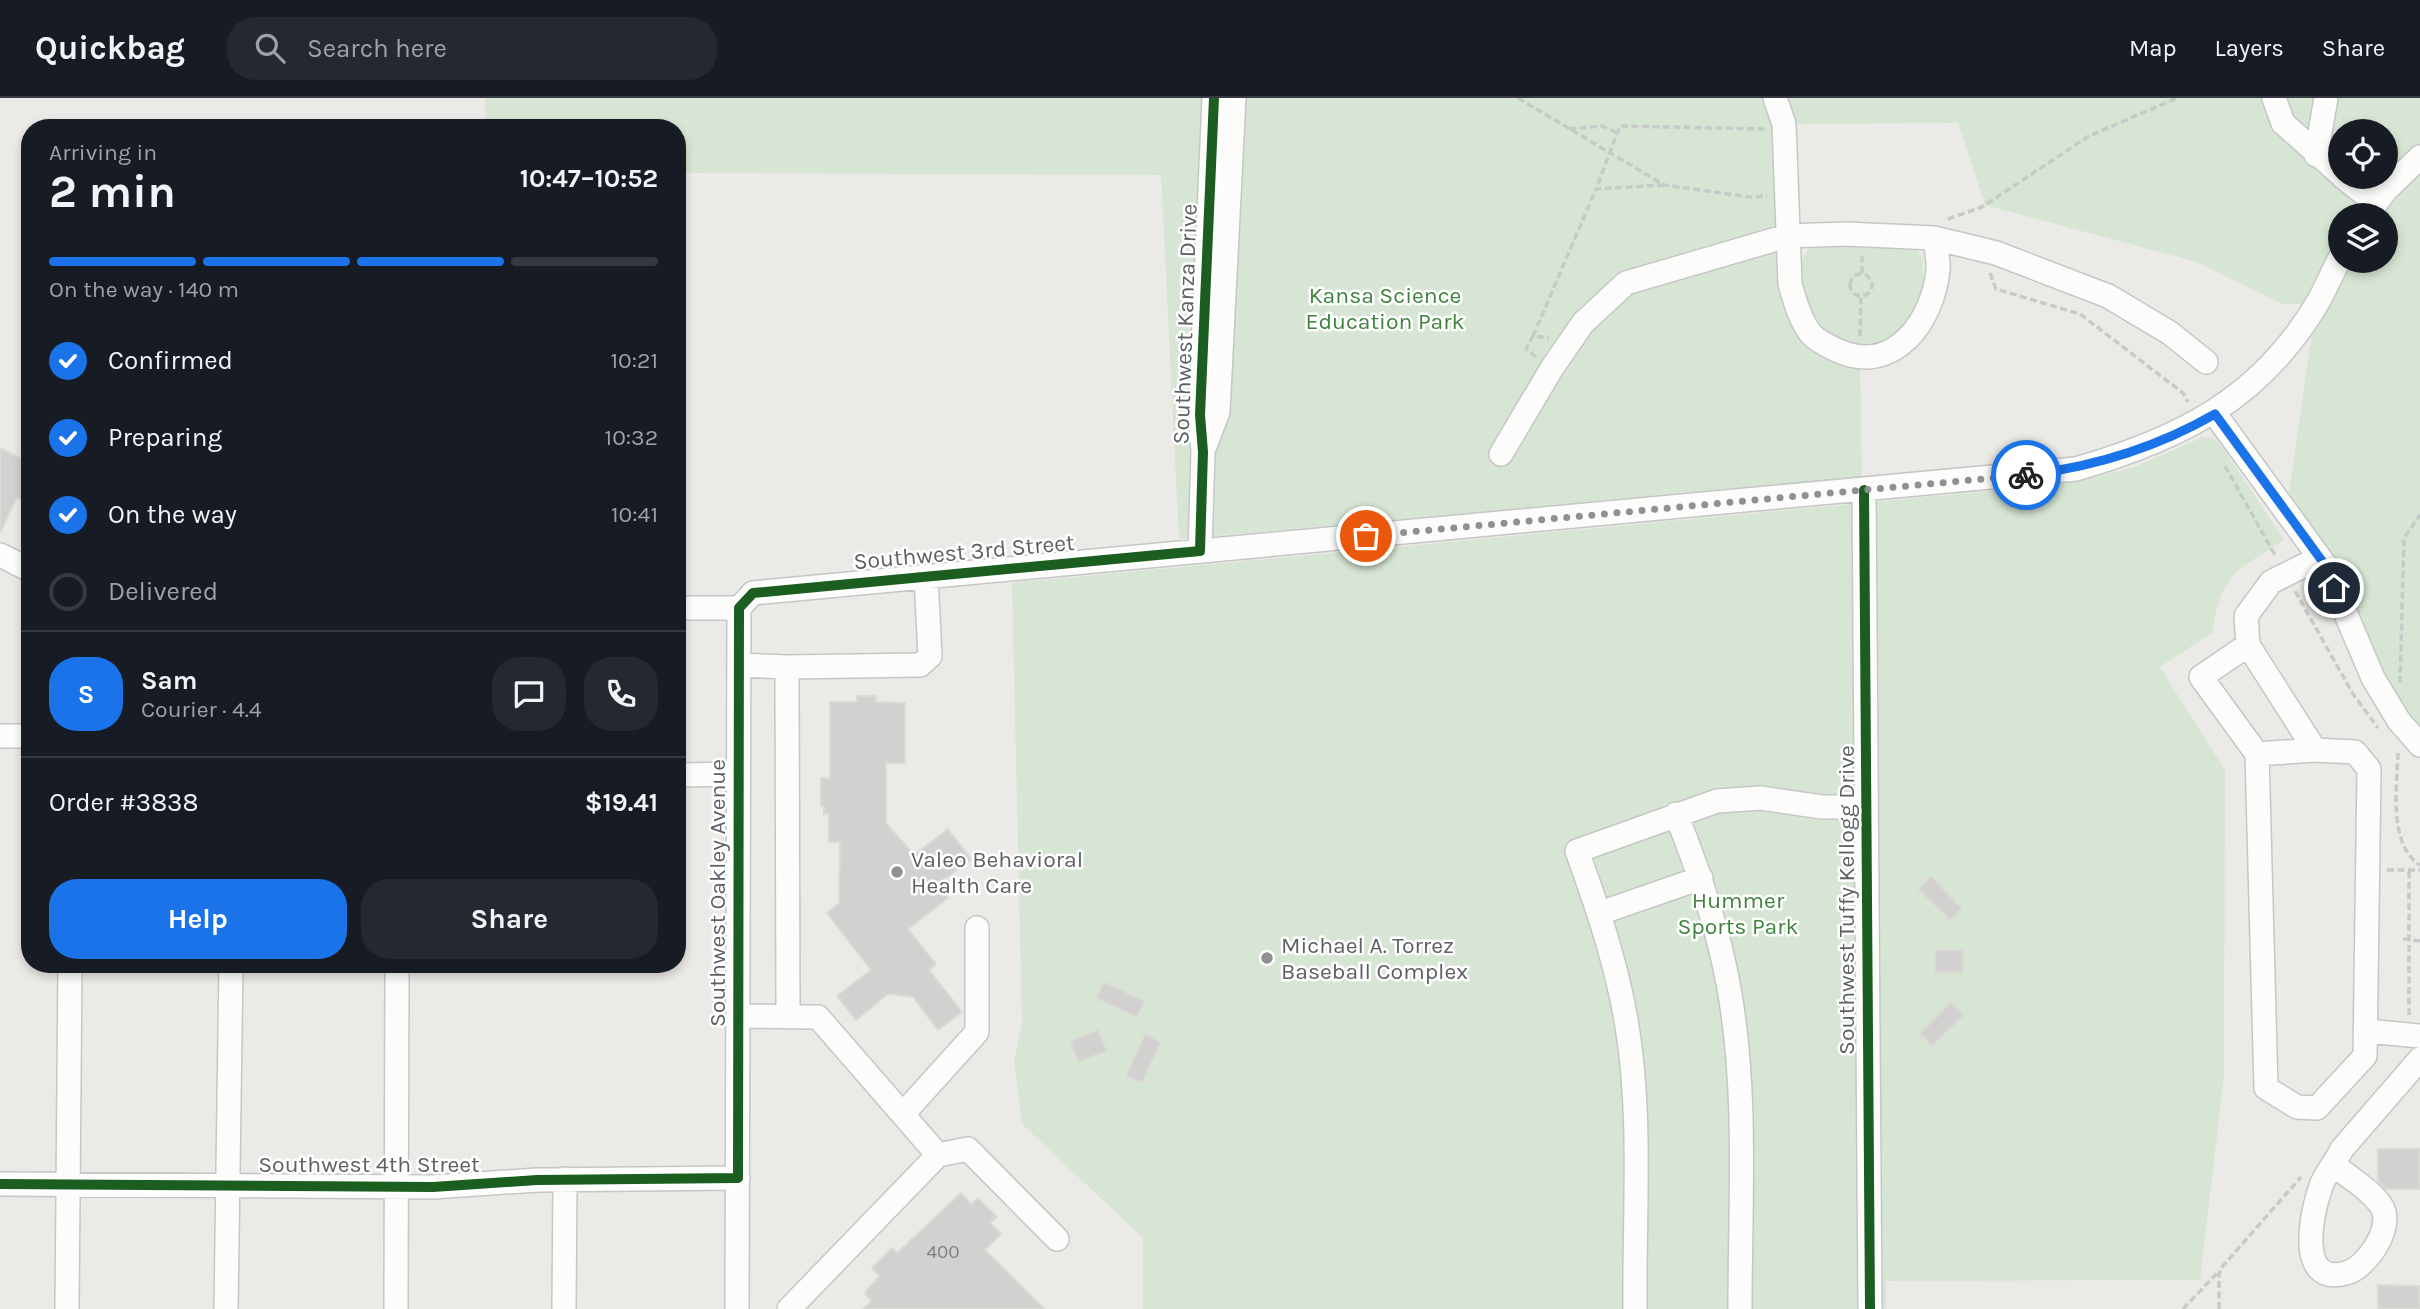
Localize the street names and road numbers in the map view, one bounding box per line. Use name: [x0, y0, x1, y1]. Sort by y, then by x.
street label: Southwest Kanza Drive: [1167, 203, 1203, 445]
street label: Southwest 3rd Street: [852, 529, 1076, 575]
street label: Southwest Tuffy Kellogg Drive: [1833, 745, 1860, 1055]
street label: Southwest Oakley Avenue: [704, 759, 731, 1027]
street label: Southwest 4th Street: [258, 1151, 480, 1178]

